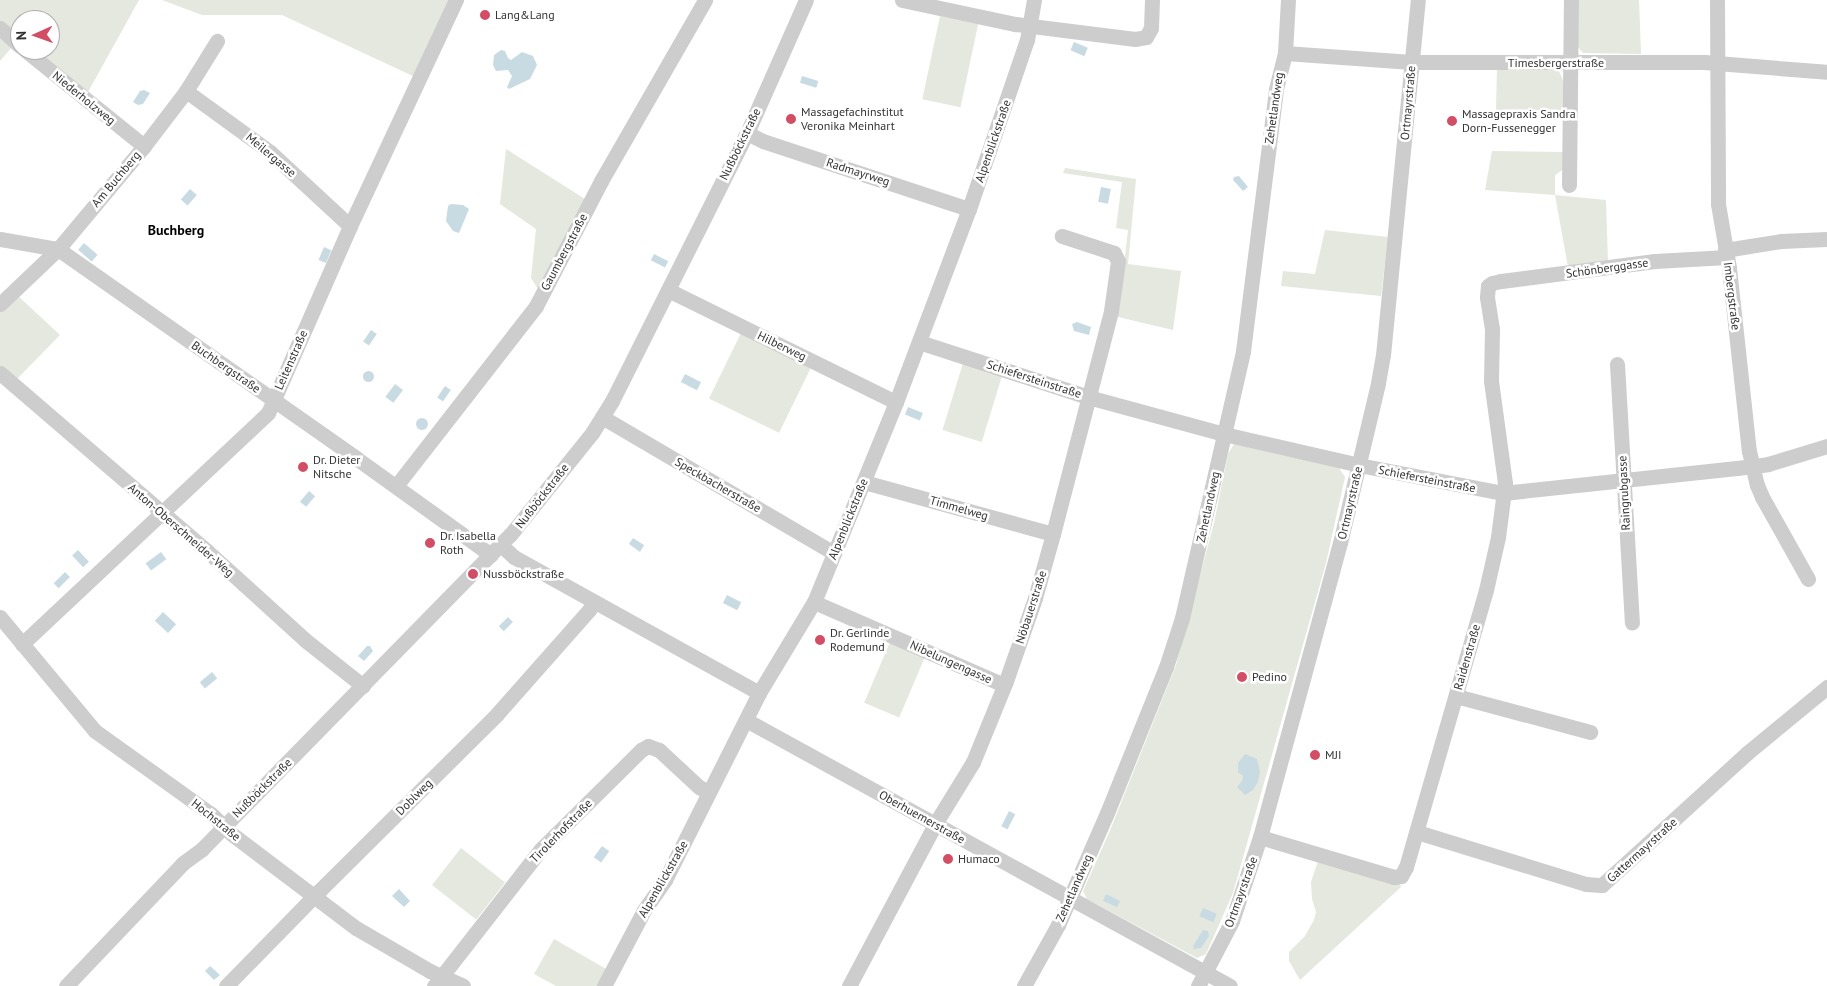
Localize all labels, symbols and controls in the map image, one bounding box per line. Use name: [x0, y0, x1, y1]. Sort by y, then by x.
place label: Lang&Lang: [495, 8, 555, 22]
marker: Lang&Lang: [479, 9, 491, 21]
north arrow: [10, 10, 60, 60]
text: N: [12, 31, 30, 40]
street label: Timesbergerstraße: [1508, 56, 1604, 70]
street label: Ortmayrstraße: [1398, 65, 1418, 141]
street label: Niederholzweg: [50, 68, 118, 128]
street label: Zehetlandweg: [1262, 71, 1286, 145]
street label: Alpenblickstraße: [972, 98, 1014, 184]
place label: Massagefachinstitut Veronika Meinhart: [801, 105, 904, 133]
street label: Nußböckstraße: [716, 106, 764, 182]
place label: Massagepraxis Sandra Dorn-Fussenegger: [1462, 107, 1576, 135]
marker: Massagefachinstitut Veronika Meinhart: [785, 113, 797, 125]
marker: Massagepraxis Sandra Dorn-Fussenegger: [1446, 115, 1458, 127]
street label: Meilergasse: [243, 130, 299, 180]
street label: Am Buchberg: [88, 148, 144, 210]
street label: Radmayrweg: [824, 155, 892, 189]
street label: Gaumbergstraße: [538, 211, 590, 293]
district label: Buchberg: [148, 222, 204, 238]
street label: Schönberggasse: [1565, 255, 1649, 281]
street label: Imbergstraße: [1721, 261, 1743, 331]
street label: Leitenstraße: [271, 328, 311, 392]
street label: Hilberweg: [755, 328, 809, 364]
street label: Buchbergstraße: [189, 338, 263, 396]
street label: Schiefersteinstraße: [985, 357, 1083, 401]
place label: Dr. Dieter Nitsche: [313, 453, 361, 481]
street label: Speckbacherstraße: [672, 455, 764, 515]
street label: Raingrubgasse: [1615, 455, 1633, 531]
marker: Dr. Dieter Nitsche: [297, 461, 309, 473]
street label: Nußböckstraße: [512, 461, 572, 531]
street label: Schiefersteinstraße: [1377, 463, 1477, 495]
street label: Ortmayrstraße: [1335, 465, 1365, 541]
street label: Zehetlandweg: [1193, 470, 1223, 544]
street label: Alpenblickstraße: [825, 476, 871, 562]
street label: Anton-Oberschneider-Weg: [125, 480, 237, 580]
street label: Timmelweg: [928, 493, 990, 523]
place label: Dr. Isabella Roth: [440, 529, 497, 557]
marker: Dr. Isabella Roth: [424, 537, 436, 549]
place label: Nussböckstraße: [483, 567, 564, 581]
marker: Nussböckstraße: [467, 568, 479, 580]
street label: Nöbauerstraße: [1012, 569, 1050, 645]
street label: Raidenstraße: [1451, 622, 1483, 692]
place label: Dr. Gerlinde Rodemund: [830, 626, 890, 654]
marker: Dr. Gerlinde Rodemund: [814, 634, 826, 646]
street label: Nibelungengasse: [908, 638, 994, 686]
place label: Pedino: [1252, 670, 1287, 684]
marker: Pedino: [1236, 671, 1248, 683]
place label: MJI: [1325, 748, 1341, 762]
marker: MJI: [1309, 749, 1321, 761]
street label: Nußböckstraße: [229, 755, 295, 821]
street label: Doblweg: [393, 776, 435, 818]
street label: Oberhuemerstraße: [876, 787, 968, 847]
street label: Hochstraße: [189, 796, 243, 844]
street label: Tirolerhofstraße: [527, 796, 595, 866]
street label: Gattermayrstraße: [1604, 815, 1680, 885]
street label: Alpenblickstraße: [635, 838, 691, 920]
place label: Humaco: [958, 852, 1000, 866]
street label: Zehetlandweg: [1053, 852, 1095, 924]
marker: Humaco: [942, 853, 954, 865]
street label: Ortmayrstraße: [1222, 855, 1260, 929]

